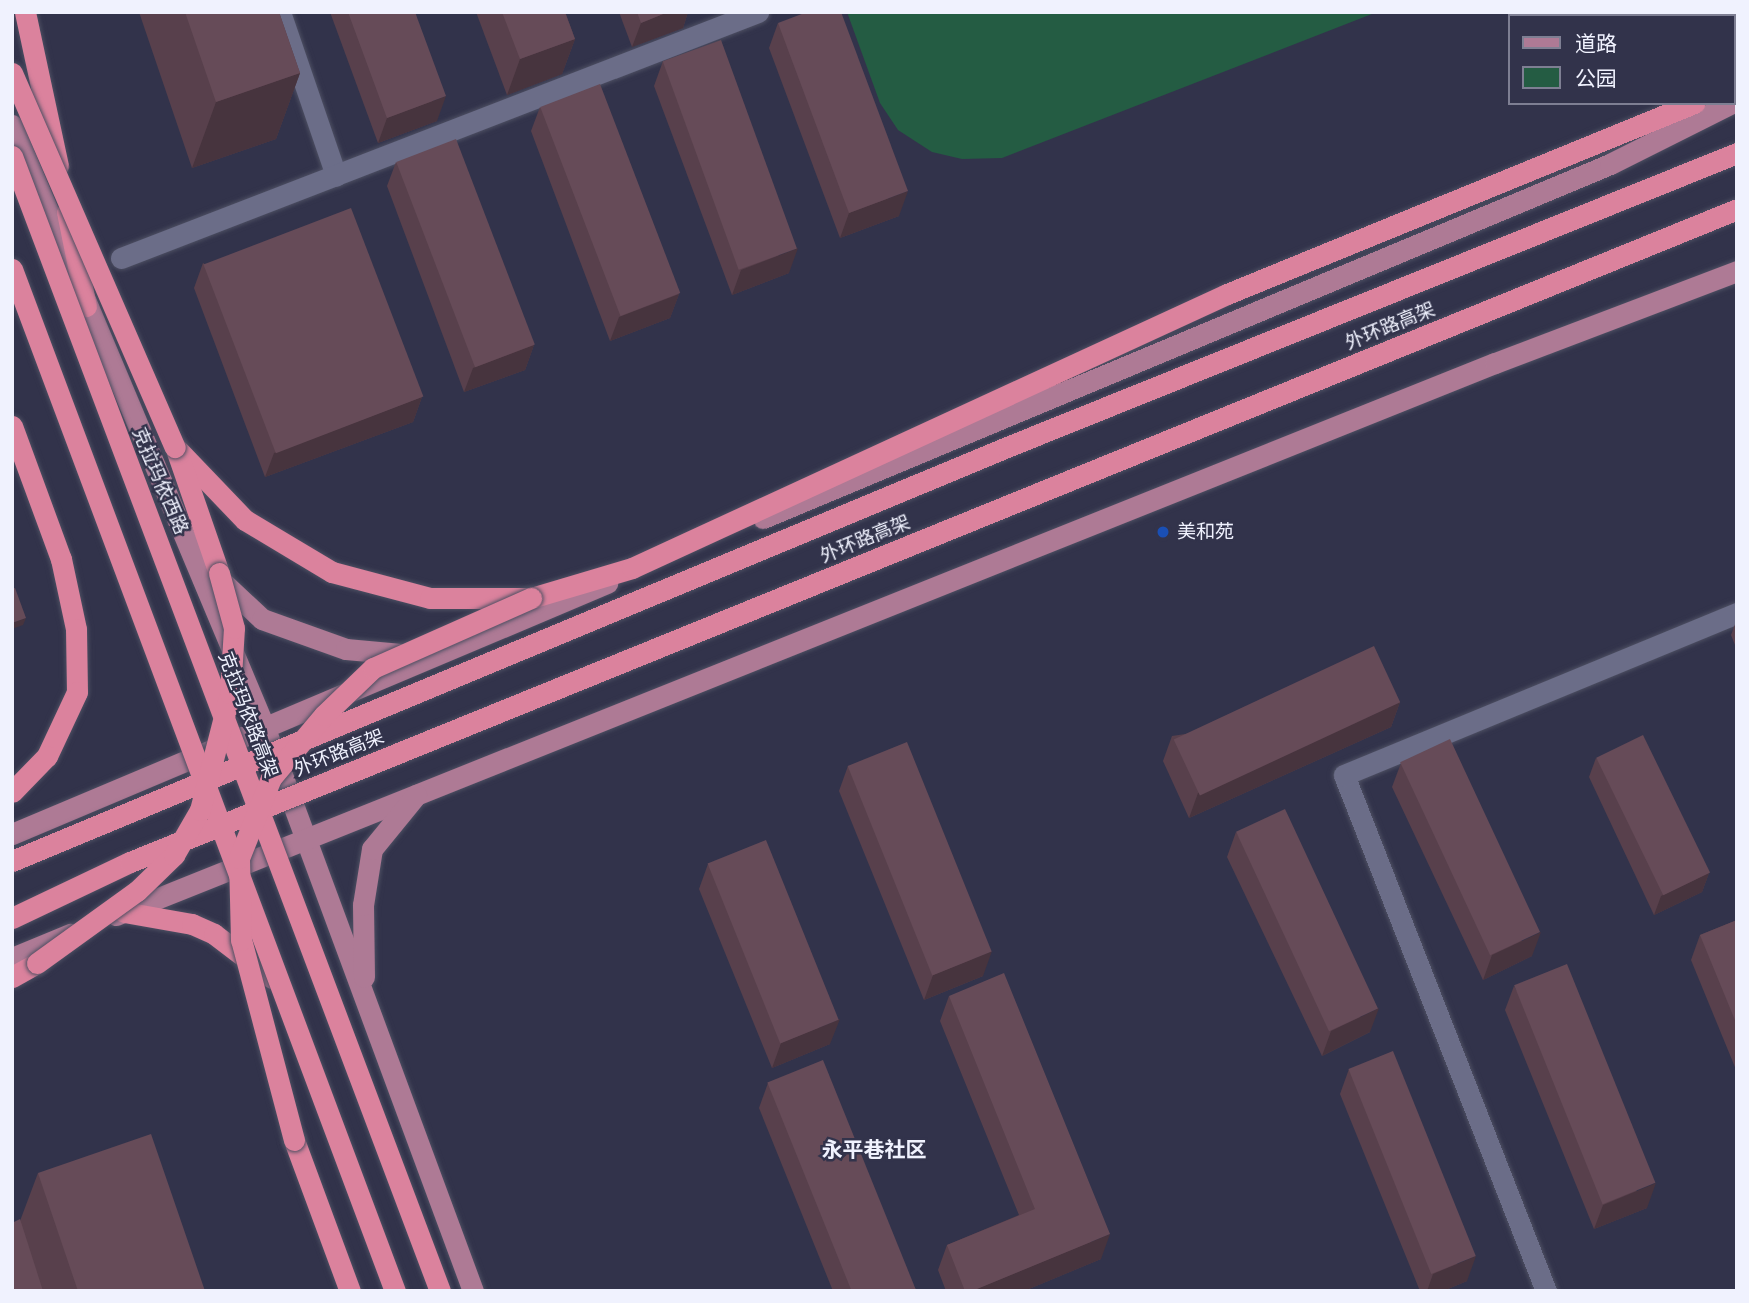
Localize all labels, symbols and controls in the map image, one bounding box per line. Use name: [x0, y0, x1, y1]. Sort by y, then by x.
legend: [1508, 14, 1735, 105]
text: 道路: [1575, 29, 1617, 58]
text: 公园: [1575, 64, 1617, 93]
street label: 外环路高架: [1342, 298, 1438, 354]
street label: 克拉玛依西路: [127, 424, 193, 538]
street label: 外环路高架: [817, 511, 913, 567]
place label: 美和苑: [1177, 521, 1234, 543]
marker: 美和苑: [1155, 524, 1171, 540]
street label: 克拉玛依路高架: [214, 649, 282, 781]
street label: 外环路高架: [291, 725, 387, 781]
district label: 永平巷社区: [822, 1137, 926, 1163]

